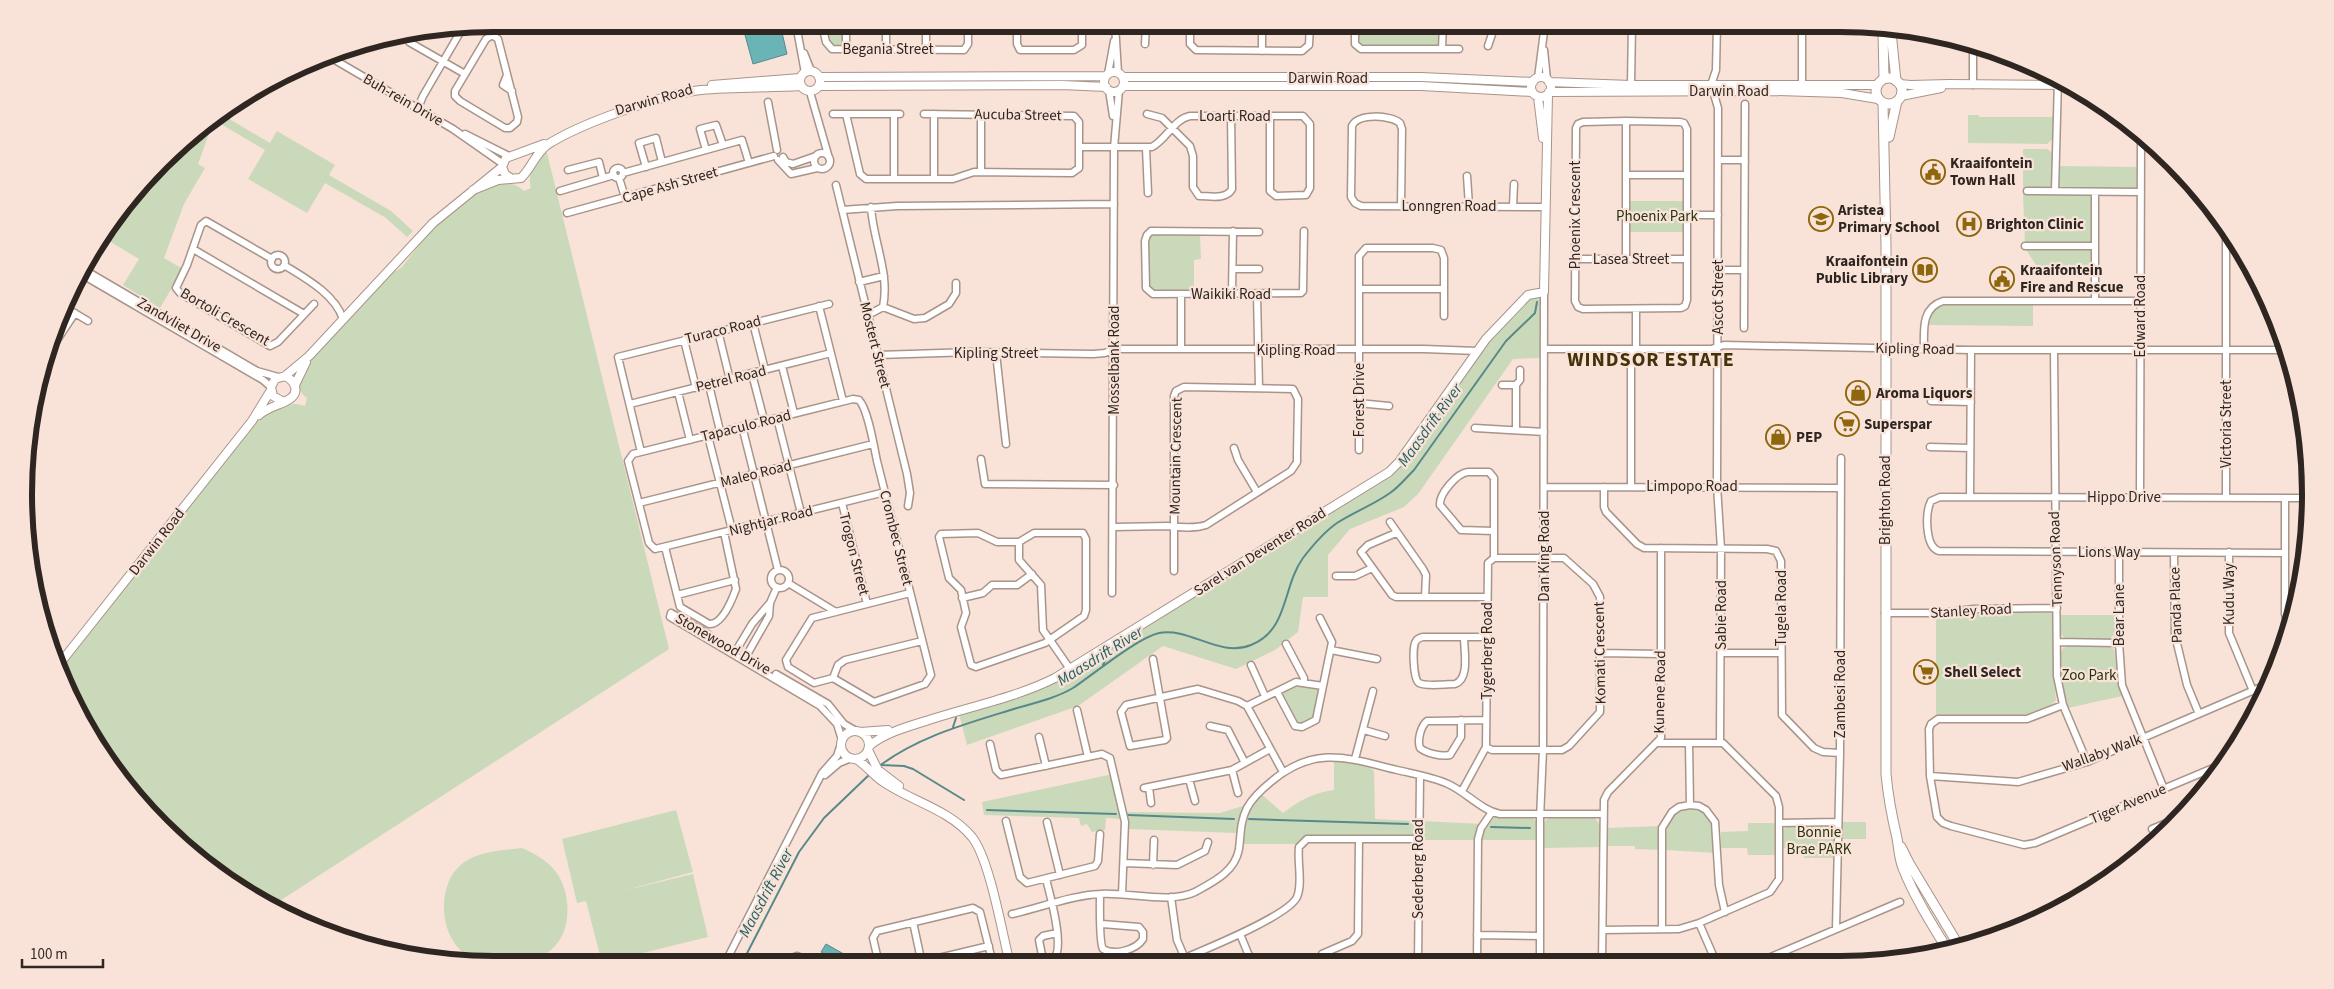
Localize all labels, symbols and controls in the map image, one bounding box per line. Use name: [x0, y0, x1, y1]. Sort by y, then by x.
street label: Begania Street: [842, 39, 934, 60]
street label: Buh-rein Drive: [359, 68, 447, 132]
street label: Darwin Road: [1288, 68, 1368, 89]
street label: Darwin Road: [613, 79, 695, 121]
street label: Darwin Road: [1689, 81, 1769, 102]
street label: Aucuba Street: [974, 104, 1062, 126]
street label: Loarti Road: [1199, 106, 1271, 127]
place label: Kraaifontein Town Hall: [1950, 153, 2033, 191]
public building icon: Kraaifontein Town Hall: [1920, 159, 1946, 185]
street label: Cape Ash Street: [620, 161, 720, 209]
street label: Phoenix Crescent: [1565, 161, 1586, 269]
street label: Lonngren Road: [1401, 196, 1497, 217]
place label: Aristea Primary School: [1837, 200, 1940, 238]
park label: Phoenix Park: [1616, 206, 1698, 227]
school or university icon: Aristea Primary School: [1808, 206, 1834, 232]
hospital icon: Brighton Clinic: [1956, 211, 1982, 237]
place label: Brighton Clinic: [1986, 214, 2084, 235]
street label: Lasea Street: [1593, 249, 1669, 270]
place label: Kraaifontein Public Library: [1816, 251, 1908, 289]
library icon: Kraaifontein Public Library: [1912, 257, 1938, 283]
street label: Ascot Street: [1708, 260, 1729, 334]
place label: Kraaifontein Fire and Rescue: [2020, 260, 2124, 298]
public building icon: Kraaifontein Fire and Rescue: [1989, 266, 2015, 292]
street label: Edward Road: [2130, 275, 2151, 357]
street label: Bortoli Crescent: [176, 283, 274, 351]
street label: Waikiki Road: [1191, 284, 1271, 305]
street label: Zandvliet Drive: [133, 292, 225, 358]
street label: Mostert Street: [854, 300, 896, 390]
street label: Mosselbank Road: [1104, 305, 1125, 415]
street label: Turaco Road: [683, 310, 763, 350]
street label: Kipling Road: [1875, 338, 1955, 360]
street label: Kipling Road: [1256, 340, 1336, 361]
street label: Kipling Street: [954, 343, 1038, 364]
district label: WINDSOR ESTATE: [1567, 346, 1735, 374]
street label: Petrel Road: [694, 360, 768, 398]
street label: Forest Drive: [1349, 363, 1370, 437]
water label: Maasdrift River: [1392, 378, 1469, 471]
shop icon: Aroma Liquors: [1845, 380, 1871, 406]
street label: Victoria Street: [2216, 380, 2237, 468]
place label: Aroma Liquors: [1875, 383, 1973, 404]
street label: Mountain Crescent: [1164, 397, 1188, 515]
street label: Tapaculo Road: [699, 405, 793, 447]
supermarket icon: Superspar: [1834, 411, 1860, 437]
place label: Superspar: [1864, 414, 1932, 435]
shop icon: PEP: [1765, 424, 1791, 450]
place label: PEP: [1796, 427, 1822, 448]
street label: Maleo Road: [718, 455, 794, 493]
street label: Brighton Road: [1875, 455, 1896, 545]
street label: Limpopo Road: [1646, 476, 1738, 497]
street label: Hippo Drive: [2087, 487, 2161, 508]
street label: Crombec Street: [874, 488, 918, 588]
street label: Nightjar Road: [727, 500, 815, 542]
street label: Sarel van Deventer Road: [1190, 503, 1330, 601]
street label: Darwin Road: [124, 504, 190, 580]
street label: Trogon Street: [834, 510, 874, 598]
street label: Dan King Road: [1534, 510, 1555, 602]
street label: Tennyson Road: [2044, 511, 2068, 607]
street label: Lions Way: [2078, 542, 2140, 563]
street label: Kudu Way: [2219, 563, 2240, 625]
street label: Panda Place: [2164, 566, 2188, 644]
street label: Tugela Road: [1771, 570, 1792, 646]
street label: Sabie Road: [1711, 580, 1732, 650]
street label: Bear Lane: [2109, 584, 2130, 646]
street label: Stanley Road: [1930, 598, 2012, 624]
street label: Komati Crescent: [1589, 601, 1611, 705]
street label: Tygerberg Road: [1477, 602, 1498, 700]
street label: Stonewood Drive: [671, 608, 775, 680]
water label: Maasdrift River: [1053, 620, 1149, 691]
street label: Kunene Road: [1649, 650, 1671, 734]
street label: Zambesi Road: [1830, 650, 1851, 738]
supermarket icon: Shell Select: [1913, 659, 1939, 685]
place label: Shell Select: [1944, 662, 2021, 683]
park label: Zoo Park: [2061, 665, 2117, 686]
street label: Wallaby Walk: [2059, 729, 2145, 777]
street label: Tiger Avenue: [2087, 779, 2169, 829]
street label: Sederberg Road: [1408, 819, 1429, 919]
park label: Bonnie Brae PARK: [1787, 822, 1852, 860]
water label: Maasdrift River: [733, 843, 799, 941]
scale bar: [22, 936, 104, 968]
text: 100 m: [30, 944, 68, 965]

